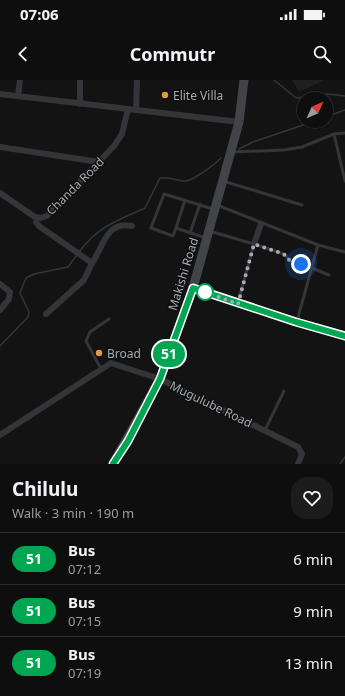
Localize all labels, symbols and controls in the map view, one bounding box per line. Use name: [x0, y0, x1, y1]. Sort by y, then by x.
text: 07:06: [20, 4, 59, 24]
text: Commutr: [130, 42, 215, 66]
icon: back: [12, 43, 34, 65]
icon: search: [311, 43, 333, 65]
place label: Elite Villa: [173, 87, 223, 104]
marker: Elite Villa: [160, 90, 170, 100]
north arrow: [297, 92, 333, 128]
map controls: [297, 92, 333, 128]
street label: Chanda Road: [42, 153, 108, 219]
street label: Makishi Road: [164, 235, 202, 313]
your location: [291, 254, 311, 274]
unlabelled marker: [196, 283, 214, 301]
line badge: 51: [151, 341, 187, 367]
text: 51: [161, 344, 177, 363]
place label: Broad: [107, 345, 141, 362]
marker: Broad: [94, 348, 104, 358]
street label: Mugulube Road: [167, 377, 255, 431]
text: Chilulu: [12, 476, 78, 502]
button: heart: [291, 477, 333, 519]
text: Walk · 3 min · 190 m: [12, 504, 134, 522]
text: Bus: [68, 540, 95, 560]
text: 51: [26, 549, 42, 568]
text: 6 min: [293, 549, 333, 569]
text: 07:12: [68, 560, 101, 578]
text: Bus: [68, 592, 95, 612]
text: 51: [26, 601, 42, 620]
text: 9 min: [293, 601, 333, 621]
text: 07:15: [68, 612, 101, 630]
text: Bus: [68, 644, 95, 664]
text: 51: [26, 653, 42, 672]
text: 13 min: [285, 653, 333, 673]
text: 07:19: [68, 664, 101, 682]

